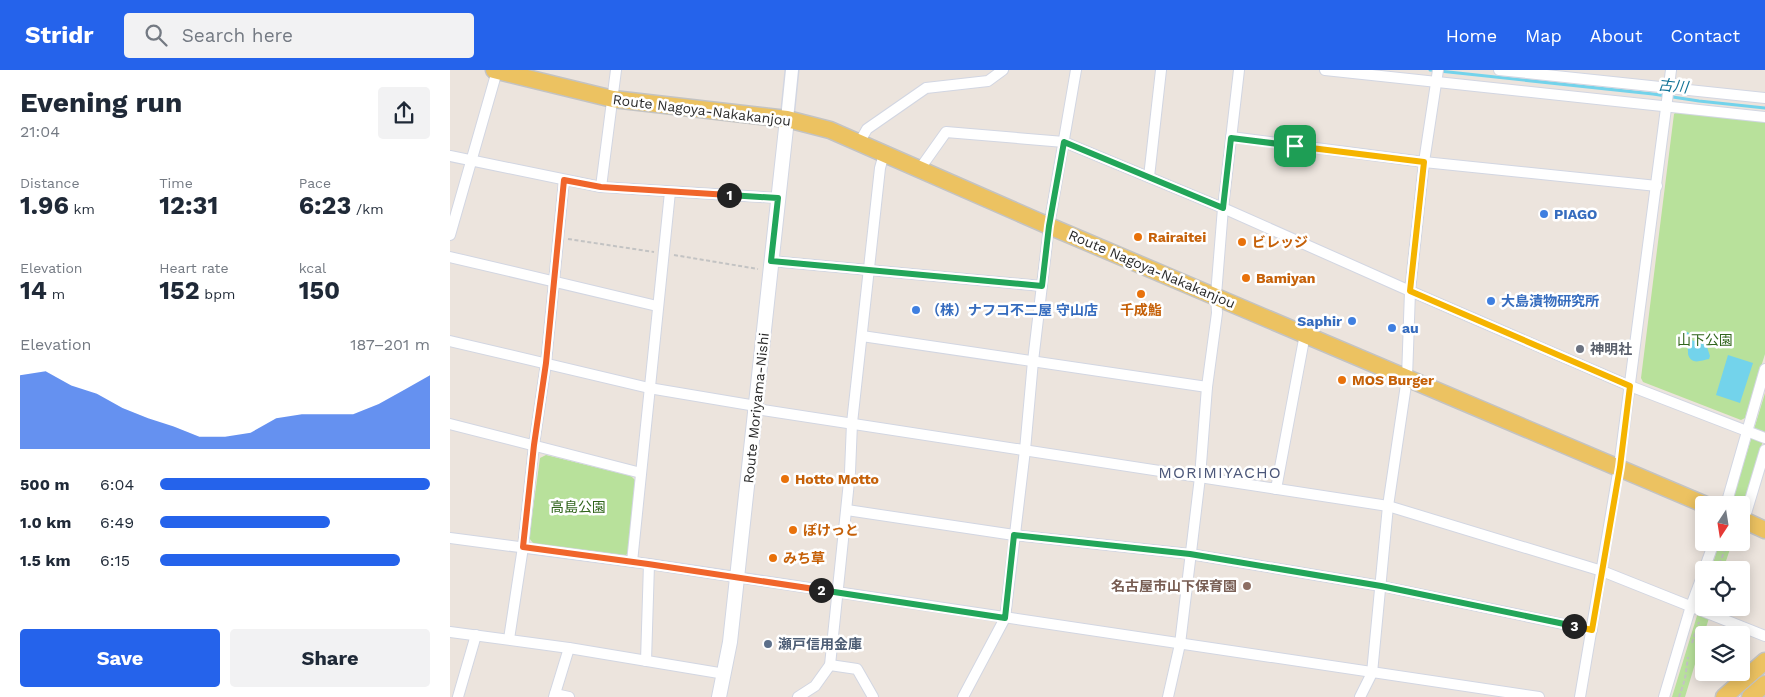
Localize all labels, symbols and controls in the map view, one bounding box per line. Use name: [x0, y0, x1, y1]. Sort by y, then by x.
search box: [124, 13, 474, 58]
text: Stridr: [25, 21, 94, 49]
icon: search: [142, 21, 170, 49]
text: Search here: [182, 24, 293, 47]
text: Home: [1446, 25, 1497, 46]
text: Map: [1525, 25, 1562, 46]
text: About: [1590, 25, 1642, 46]
text: Contact: [1670, 25, 1740, 46]
water label: 古川: [1657, 75, 1691, 97]
text: Evening run: [20, 86, 182, 119]
button: share: [378, 87, 430, 139]
street label: Route Nagoya-Nakakanjou: [612, 91, 792, 129]
text: 21:04: [20, 122, 60, 141]
pin: [1274, 125, 1316, 167]
icon: arrive: [1281, 132, 1309, 160]
text: Distance: [20, 175, 80, 191]
text: Time: [159, 175, 193, 191]
text: Pace: [299, 175, 331, 191]
pin: 1: [716, 182, 742, 208]
text: 1: [726, 187, 733, 203]
text: 1.96: [20, 191, 69, 220]
text: 12:31: [159, 191, 218, 220]
text: 6:23: [299, 191, 351, 220]
text: km: [69, 201, 95, 217]
text: /km: [351, 201, 384, 217]
place label: PIAGO: [1554, 206, 1597, 222]
marker: PIAGO: [1538, 208, 1550, 220]
street label: Route Nagoya-Nakakanjou: [1066, 227, 1238, 311]
place label: Rairaitei: [1148, 229, 1206, 245]
marker: Rairaitei: [1132, 231, 1144, 243]
place label: ビレッジ: [1252, 234, 1308, 250]
marker: ビレッジ: [1236, 236, 1248, 248]
text: Elevation: [20, 260, 83, 276]
text: Heart rate: [159, 260, 229, 276]
text: kcal: [299, 260, 326, 276]
place label: Bamiyan: [1256, 270, 1315, 286]
marker: Bamiyan: [1240, 272, 1252, 284]
text: 14: [20, 276, 47, 305]
text: 152: [159, 276, 200, 305]
text: 150: [299, 276, 340, 305]
text: m: [47, 286, 65, 302]
text: bpm: [200, 286, 235, 302]
marker: 千成鮨: [1135, 288, 1147, 300]
place label: 大島漬物研究所: [1501, 293, 1599, 309]
marker: 大島漬物研究所: [1485, 295, 1497, 307]
place label: （株）ナフコ不二屋 守山店: [926, 302, 1098, 318]
place label: 千成鮨: [1120, 302, 1162, 318]
marker: （株）ナフコ不二屋 守山店: [910, 304, 922, 316]
place label: Saphir: [1297, 313, 1342, 329]
marker: Saphir: [1346, 315, 1358, 327]
place label: au: [1402, 320, 1419, 336]
marker: au: [1386, 322, 1398, 334]
street label: Route Moriyama-Nishi: [740, 332, 772, 484]
park label: 山下公園: [1677, 332, 1733, 348]
text: Elevation: [20, 335, 91, 354]
text: 187–201 m: [350, 335, 430, 354]
place label: 神明社: [1590, 341, 1632, 357]
marker: 神明社: [1574, 343, 1586, 355]
place label: MOS Burger: [1352, 372, 1434, 388]
marker: MOS Burger: [1336, 374, 1348, 386]
district label: MORIMIYACHO: [1158, 463, 1282, 482]
place label: Hotto Motto: [795, 471, 879, 487]
marker: Hotto Motto: [779, 473, 791, 485]
text: 500 m: [20, 475, 70, 494]
text: 6:04: [100, 475, 134, 494]
north arrow: [1695, 496, 1750, 551]
map controls: [1695, 496, 1750, 681]
park label: 高島公園: [550, 499, 606, 515]
text: 1.0 km: [20, 513, 71, 532]
text: 6:49: [100, 513, 134, 532]
place label: ぽけっと: [803, 522, 859, 538]
marker: ぽけっと: [787, 524, 799, 536]
place label: みち草: [783, 550, 825, 566]
text: 1.5 km: [20, 551, 70, 570]
text: 6:15: [100, 551, 130, 570]
marker: みち草: [767, 552, 779, 564]
button: locate: [1695, 561, 1750, 616]
pin: 2: [808, 578, 834, 602]
place label: 名古屋市山下保育園: [1111, 578, 1237, 594]
marker: 名古屋市山下保育園: [1241, 580, 1253, 592]
text: 2: [817, 582, 826, 598]
pin: 3: [1562, 614, 1586, 638]
text: 3: [1570, 618, 1579, 634]
button: layers: [1695, 626, 1750, 681]
button: Save: [20, 629, 220, 687]
button: Share: [230, 629, 430, 687]
place label: 瀬戸信用金庫: [778, 636, 862, 652]
marker: 瀬戸信用金庫: [762, 638, 774, 650]

